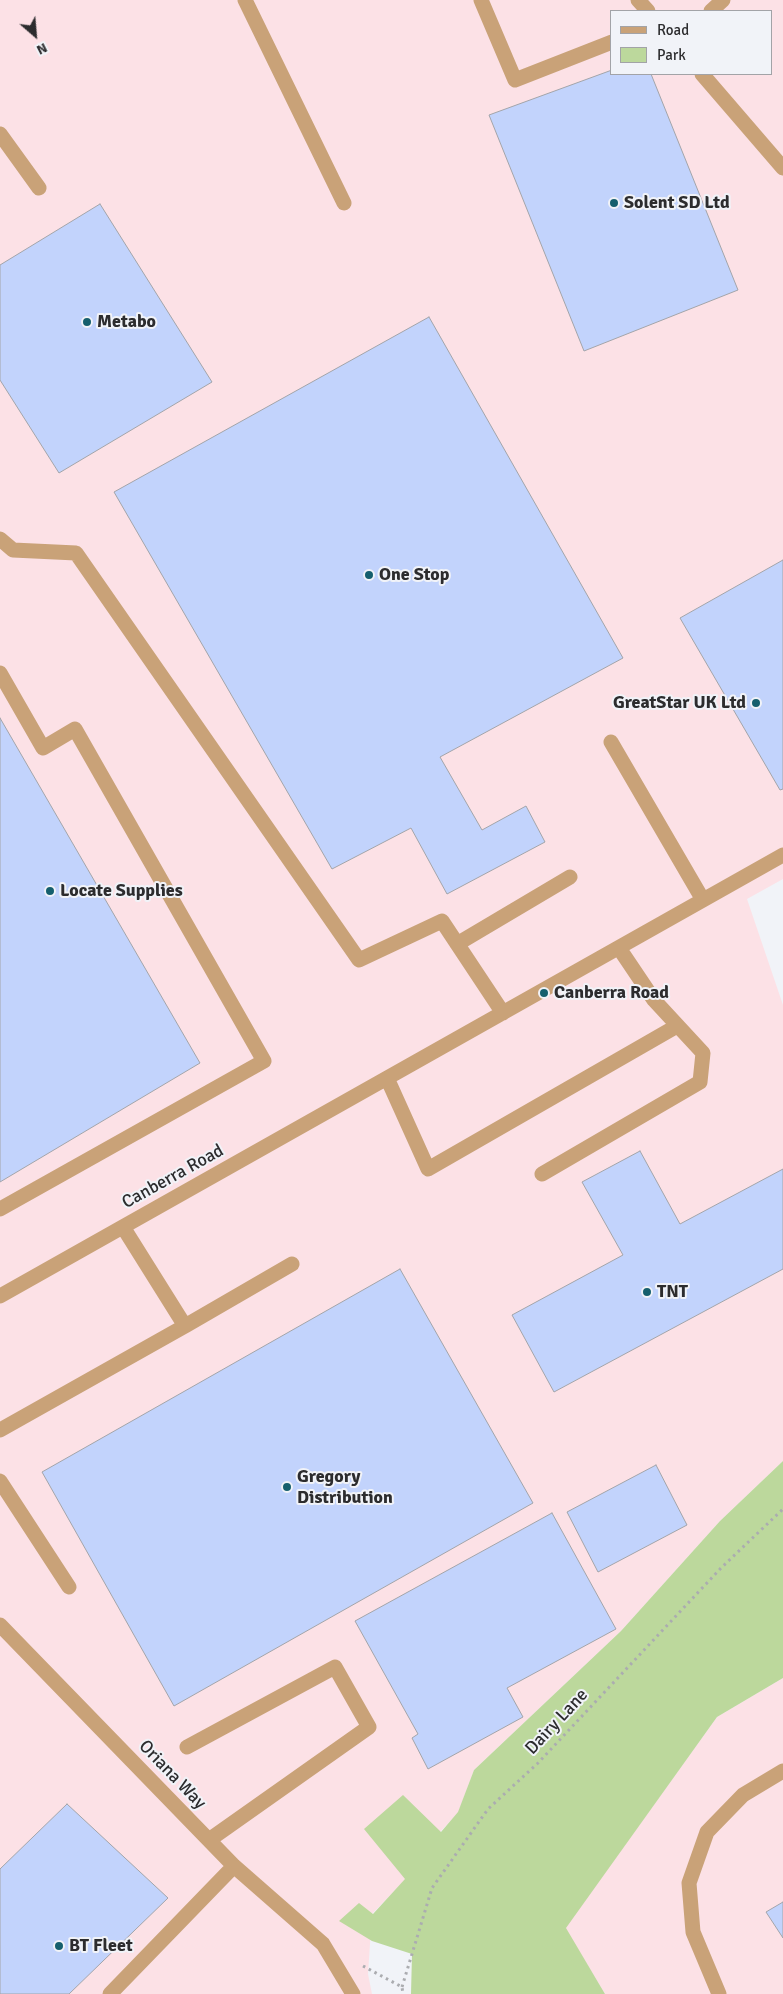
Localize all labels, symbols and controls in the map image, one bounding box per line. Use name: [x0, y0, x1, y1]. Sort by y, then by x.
north arrow: [10, 10, 60, 60]
legend: [610, 10, 773, 75]
text: Road: [657, 21, 689, 39]
text: N: [34, 39, 50, 59]
text: Park: [657, 46, 686, 64]
place label: Solent SD Ltd: [624, 192, 730, 214]
marker: Solent SD Ltd: [608, 197, 620, 209]
place label: Metabo: [97, 311, 156, 333]
marker: Metabo: [81, 316, 93, 328]
place label: One Stop: [379, 564, 449, 586]
marker: One Stop: [363, 569, 375, 581]
place label: GreatStar UK Ltd: [613, 692, 746, 714]
marker: GreatStar UK Ltd: [750, 697, 762, 709]
place label: Locate Supplies: [60, 880, 183, 902]
marker: Locate Supplies: [44, 885, 56, 897]
place label: Canberra Road: [554, 982, 669, 1004]
marker: Canberra Road: [538, 987, 550, 999]
street label: Canberra Road: [118, 1140, 228, 1214]
place label: TNT: [657, 1281, 688, 1303]
marker: TNT: [641, 1286, 653, 1298]
place label: Gregory Distribution: [297, 1466, 393, 1508]
marker: Gregory Distribution: [281, 1481, 293, 1493]
street label: Dairy Lane: [521, 1685, 593, 1759]
street label: Oriana Way: [134, 1736, 210, 1814]
place label: BT Fleet: [69, 1935, 133, 1957]
marker: BT Fleet: [53, 1940, 65, 1952]

